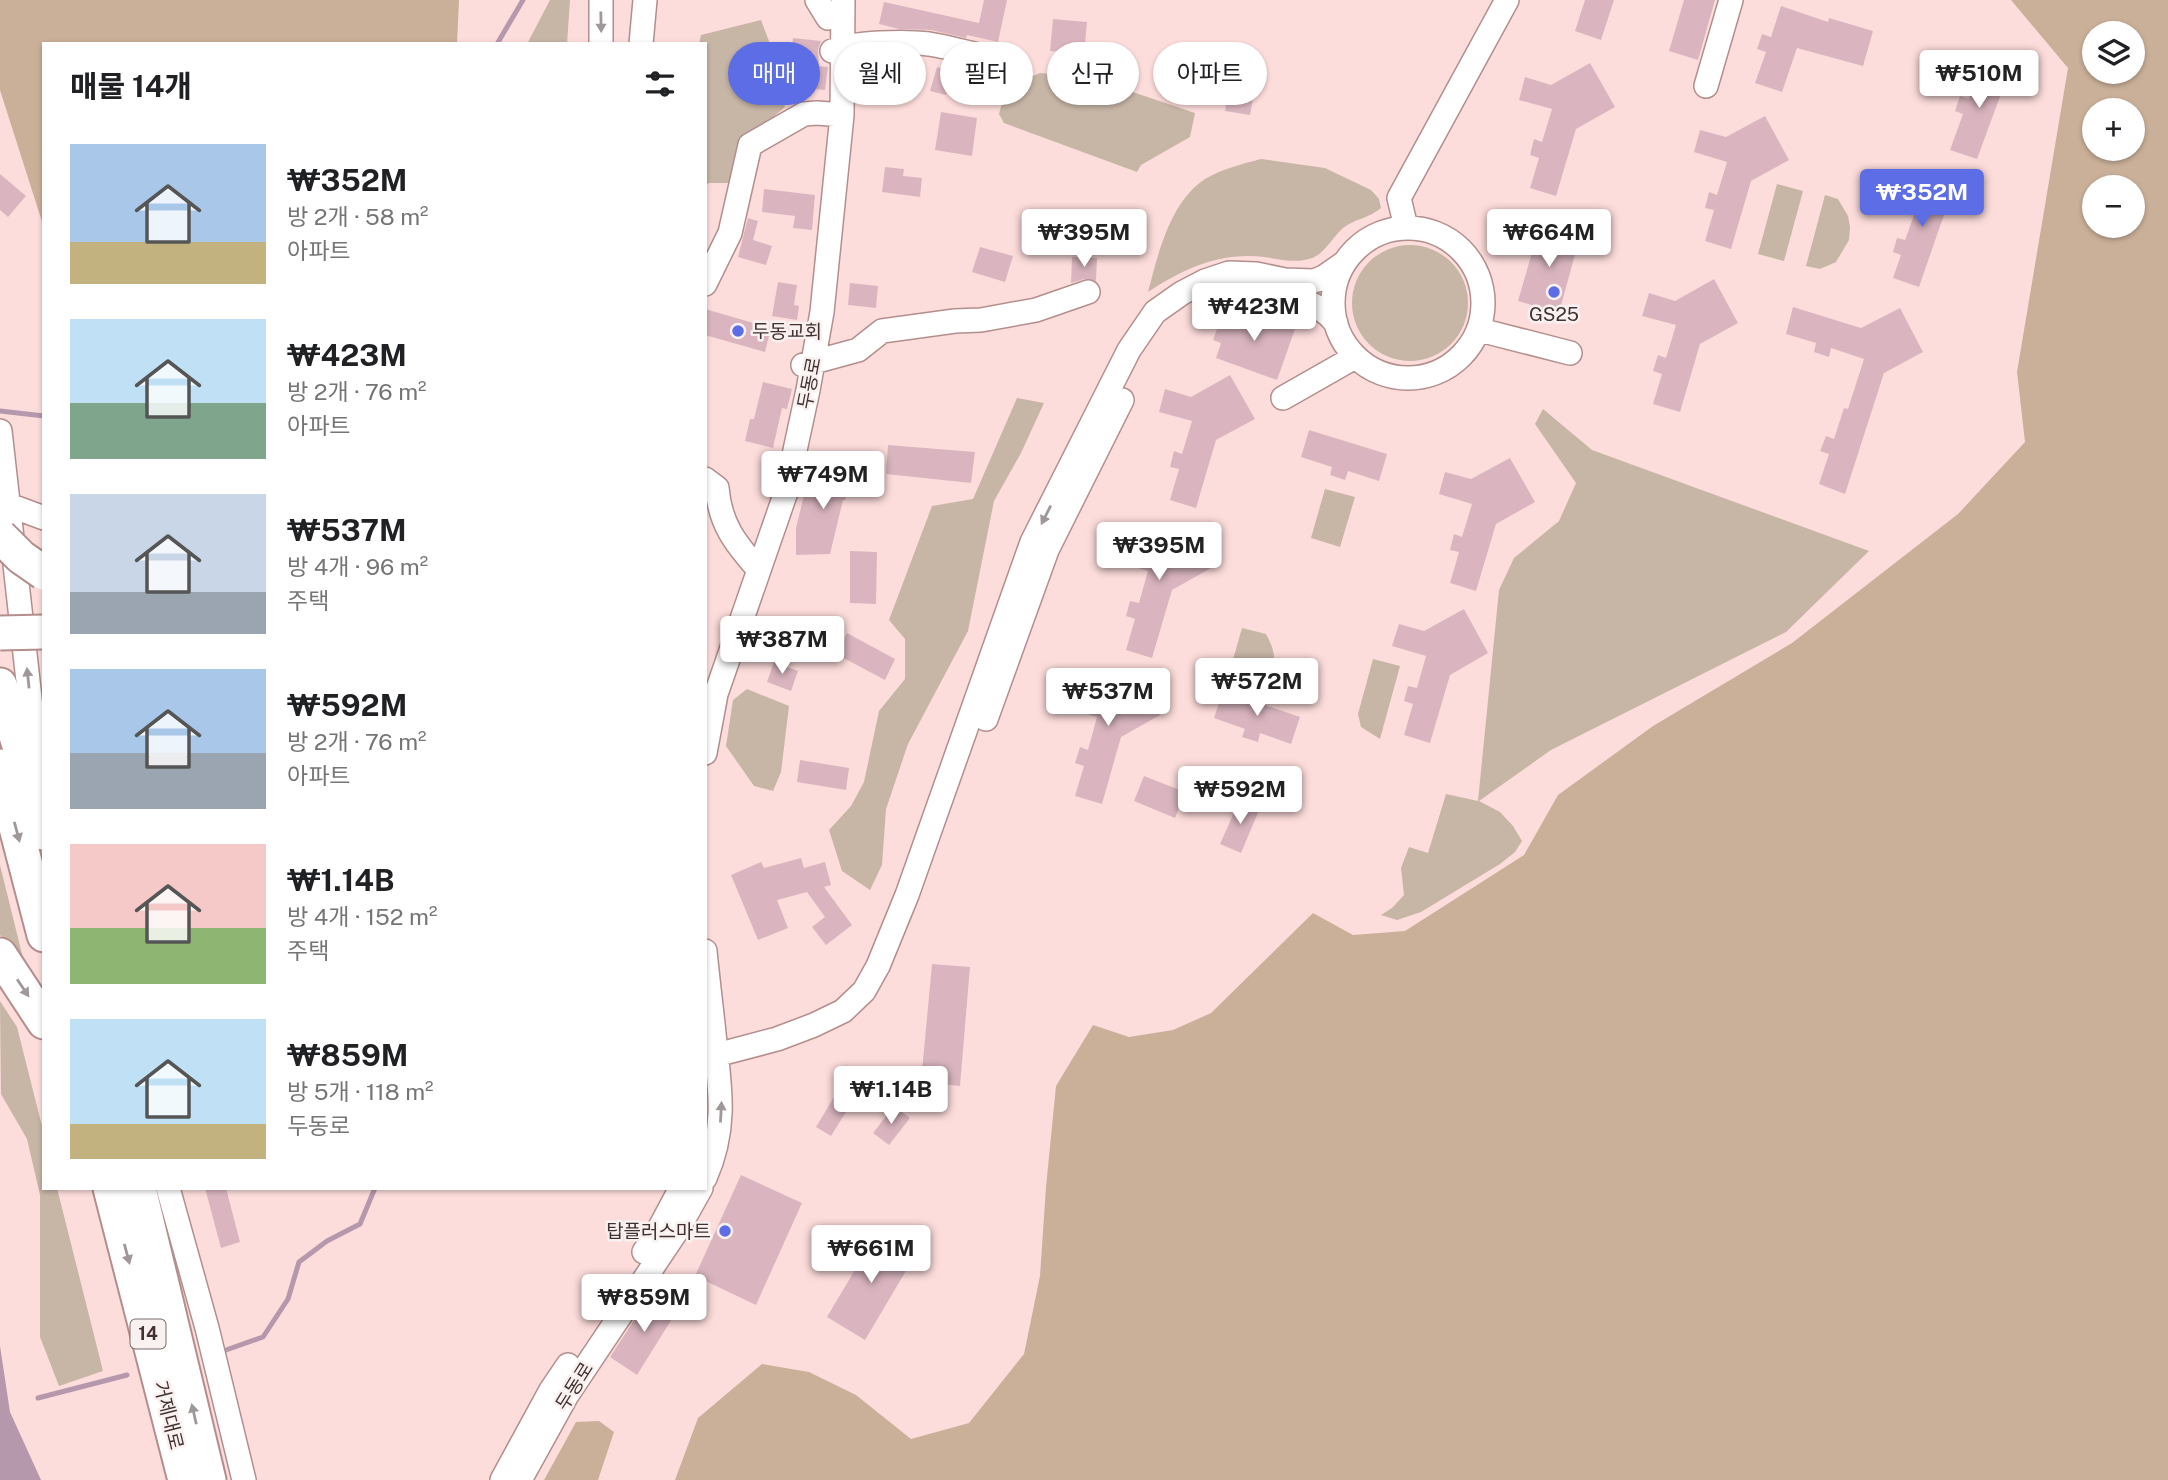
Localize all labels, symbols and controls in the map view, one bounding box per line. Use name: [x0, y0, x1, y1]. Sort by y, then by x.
one-way arrow: [595, 11, 607, 33]
map controls: [2082, 21, 2145, 238]
button: layers: [2082, 21, 2145, 84]
chip: 매매: [728, 42, 820, 105]
chip: 월세: [834, 42, 926, 105]
chip: 필터: [940, 42, 1033, 105]
chip: 신규: [1047, 42, 1139, 105]
chip: 아파트: [1153, 42, 1267, 105]
pin: ₩510M: [1930, 50, 2028, 110]
text: ₩510M: [1935, 59, 2023, 86]
icon: filters: [641, 65, 679, 103]
text: 매물 14개: [70, 68, 192, 104]
button: +: [2082, 98, 2145, 161]
text: ₩352M: [287, 162, 407, 198]
pin: ₩352M: [1873, 170, 1971, 229]
icon: home: [126, 172, 210, 256]
button: −: [2082, 175, 2145, 238]
text: ₩352M: [1876, 178, 1968, 205]
text: 방 2개 · 58 m²: [287, 203, 428, 230]
pin: ₩395M: [1035, 210, 1133, 269]
pin: ₩664M: [1500, 210, 1598, 269]
text: ₩395M: [1038, 218, 1130, 245]
text: ₩664M: [1503, 218, 1595, 245]
text: 아파트: [287, 237, 350, 264]
pin: ₩423M: [1205, 284, 1303, 343]
marker: GS25: [1546, 284, 1562, 300]
text: ₩423M: [1208, 292, 1300, 319]
place label: GS25: [1529, 303, 1579, 325]
place label: 두동교회: [752, 320, 822, 342]
marker: 두동교회: [730, 323, 746, 339]
text: ₩423M: [287, 337, 407, 373]
icon: home: [126, 347, 210, 431]
street label: 두동로: [793, 355, 825, 411]
text: 방 2개 · 76 m²: [287, 378, 427, 405]
text: 아파트: [287, 412, 350, 439]
pin: ₩749M: [774, 452, 872, 511]
text: ₩749M: [777, 460, 869, 487]
one-way arrow: [1040, 505, 1051, 525]
text: ₩537M: [287, 512, 407, 548]
icon: home: [126, 522, 210, 606]
pin: ₩395M: [1110, 522, 1208, 582]
text: ₩395M: [1113, 531, 1205, 558]
text: 방 4개 · 96 m²: [287, 553, 428, 580]
text: 주택: [287, 587, 329, 614]
pin: ₩387M: [733, 616, 831, 676]
text: ₩387M: [736, 625, 828, 652]
pin: ₩572M: [1208, 658, 1306, 718]
one-way arrow: [22, 667, 33, 689]
text: ₩572M: [1211, 667, 1303, 694]
pin: ₩537M: [1059, 668, 1157, 728]
text: ₩537M: [1062, 677, 1154, 704]
text: ₩592M: [287, 687, 407, 723]
icon: home: [126, 697, 210, 781]
text: 방 2개 · 76 m²: [287, 728, 427, 755]
text: 아파트: [287, 762, 350, 789]
pin: ₩592M: [1191, 766, 1289, 826]
text: ₩592M: [1194, 775, 1286, 802]
one-way arrow: [12, 821, 23, 843]
text: ₩1.14B: [287, 862, 395, 898]
icon: home: [126, 872, 210, 956]
text: 방 4개 · 152 m²: [287, 903, 437, 930]
text: 주택: [287, 937, 329, 964]
one-way arrow: [16, 979, 30, 997]
text: ₩859M: [287, 1037, 408, 1073]
icon: home: [126, 1047, 210, 1131]
pin: ₩1.14B: [834, 1066, 948, 1126]
text: ₩1.14B: [850, 1075, 932, 1102]
text: 방 5개 · 118 m²: [287, 1078, 434, 1105]
one-way arrow: [715, 1101, 726, 1123]
text: 두동로: [287, 1112, 350, 1139]
place label: 탑플러스마트: [606, 1220, 711, 1242]
marker: 탑플러스마트: [717, 1223, 733, 1239]
pin: ₩661M: [822, 1226, 920, 1285]
text: ₩661M: [828, 1234, 914, 1261]
one-way arrow: [122, 1243, 133, 1265]
pin: ₩859M: [595, 1274, 693, 1334]
text: ₩859M: [598, 1283, 690, 1310]
road number: 14: [130, 1320, 166, 1349]
street label: 두동로: [551, 1358, 597, 1414]
street label: 거제대로: [150, 1378, 188, 1452]
one-way arrow: [188, 1403, 199, 1425]

